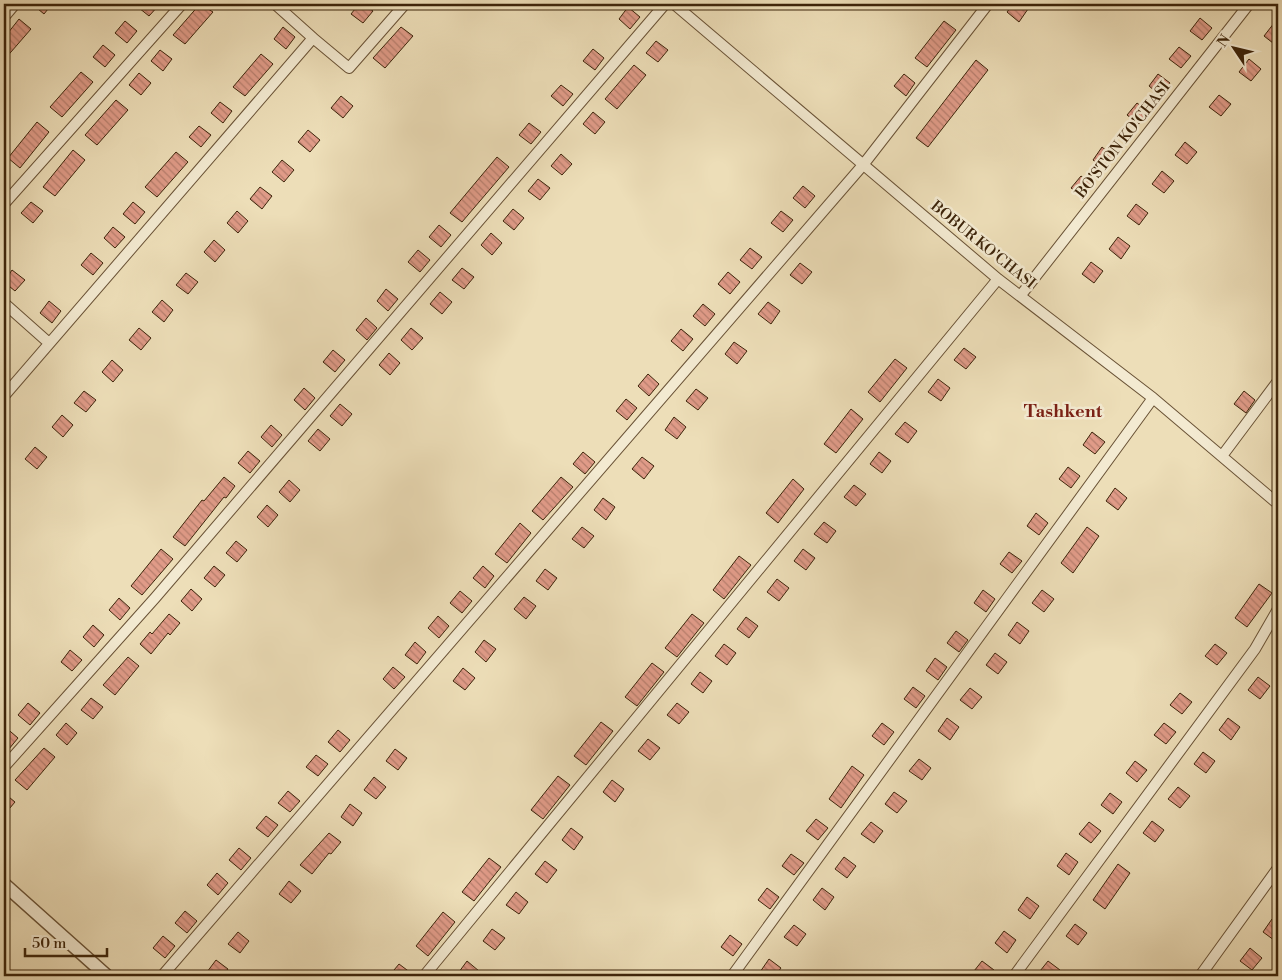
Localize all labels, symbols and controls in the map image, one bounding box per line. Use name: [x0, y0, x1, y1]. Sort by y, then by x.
north arrow: [1210, 22, 1260, 72]
text: N: [1214, 31, 1235, 51]
street label: BO'STON KO'CHASI: [1071, 78, 1175, 203]
street label: BOBUR KO'CHASI: [926, 196, 1039, 293]
district label: Tashkent: [1024, 400, 1103, 423]
scale bar: [25, 925, 108, 957]
text: 50 m: [32, 934, 66, 953]

